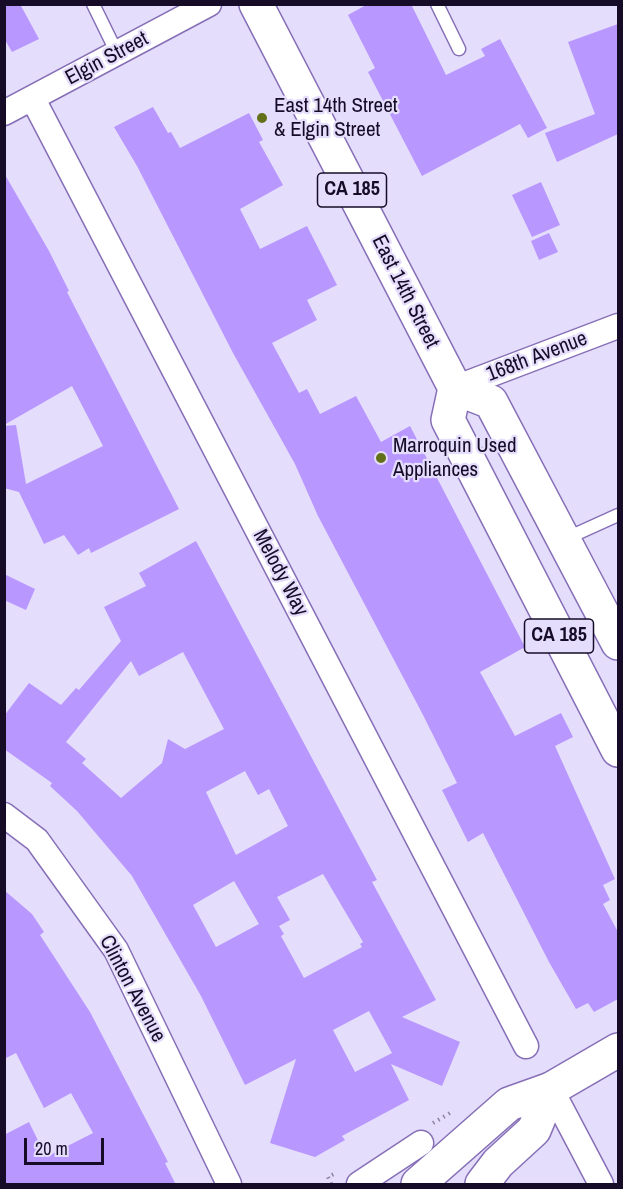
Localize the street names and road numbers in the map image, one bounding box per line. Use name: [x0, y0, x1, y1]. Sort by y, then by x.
street label: Elgin Street: [61, 27, 153, 91]
road number: CA 185: [318, 173, 386, 207]
street label: East 14th Street: [366, 231, 444, 353]
street label: 168th Avenue: [483, 326, 591, 388]
street label: Melody Way: [247, 526, 313, 620]
road number: CA 185: [524, 619, 594, 653]
street label: Clinton Avenue: [93, 931, 171, 1047]

